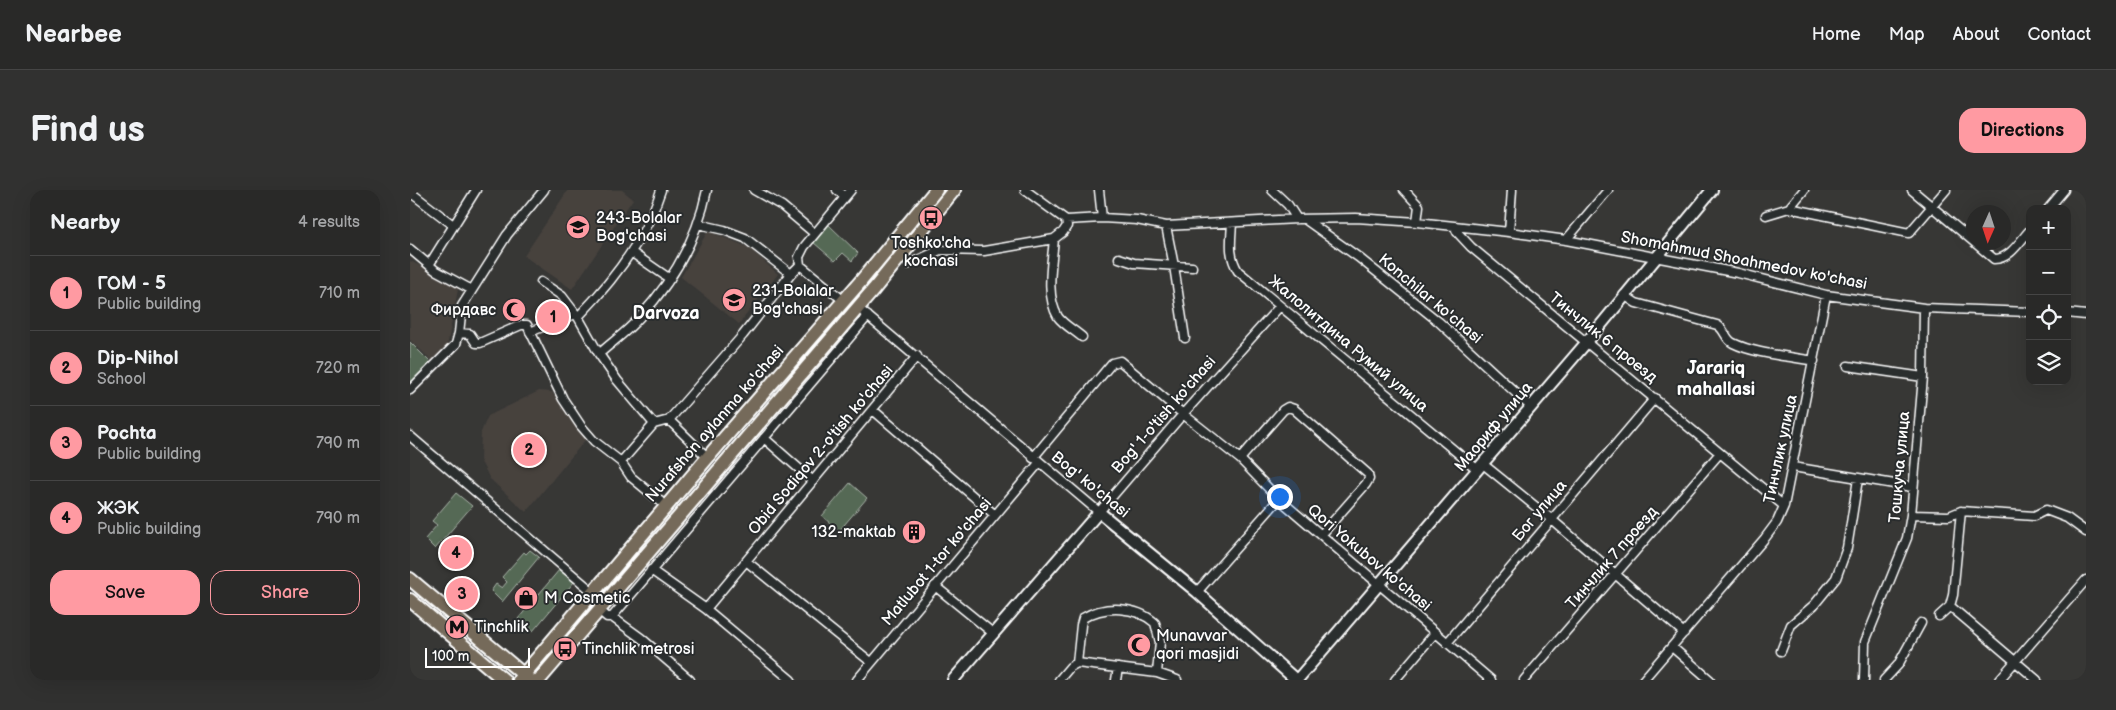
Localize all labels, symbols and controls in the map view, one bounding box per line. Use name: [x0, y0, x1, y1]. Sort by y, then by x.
text: Nearbee: [25, 20, 122, 49]
text: Home: [1812, 24, 1861, 45]
text: Map: [1889, 24, 1925, 45]
text: About: [1953, 24, 2000, 45]
text: Contact: [2028, 24, 2091, 45]
button: Directions: [1959, 108, 2086, 153]
text: Find us: [30, 109, 145, 152]
bus stop icon: Toshko'cha kochasi: [918, 205, 944, 231]
north arrow: [1966, 205, 2011, 250]
map controls: [2026, 205, 2071, 385]
button: +: [2026, 205, 2071, 250]
place label: 243-Bolalar Bog'chasi: [596, 209, 682, 246]
text: Nearby: [50, 210, 120, 235]
text: 4 results: [298, 213, 360, 232]
school or university icon: 243-Bolalar Bog'chasi: [565, 214, 591, 240]
street label: Shomahmud Shoahmedov ko'chasi: [1619, 228, 1869, 294]
place label: Toshko'cha kochasi: [891, 234, 971, 271]
street label: Konchilar ko'chasi: [1374, 250, 1486, 348]
button: −: [2026, 250, 2071, 295]
text: ГОМ - 5: [97, 272, 166, 295]
street label: Жалолитдина Румий улица: [1264, 272, 1432, 417]
place label: 231-Bolalar Bog'chasi: [752, 282, 834, 319]
text: 1: [63, 284, 69, 303]
text: 710 m: [319, 284, 360, 303]
school or university icon: 231-Bolalar Bog'chasi: [721, 287, 747, 313]
street label: Тинчлик 6 проезд: [1545, 289, 1661, 388]
text: Public building: [97, 295, 201, 314]
button: locate: [2026, 295, 2071, 340]
mosque icon: Фирдавс: [501, 297, 527, 323]
pin: 1: [537, 298, 569, 336]
place label: Фирдавс: [431, 301, 496, 320]
district label: Darvoza: [632, 303, 700, 324]
button: layers: [2026, 340, 2071, 385]
street label: Nurafshon aylanma ko'chasi: [642, 342, 788, 506]
text: Dip-Nihol: [97, 347, 178, 370]
street label: Bog' 1-o'tish ko'chasi: [1108, 352, 1220, 478]
district label: Jarariq mahallasi: [1677, 358, 1755, 400]
text: 2: [61, 359, 71, 378]
text: 720 m: [316, 359, 360, 378]
street label: Obid Sodiqov 2-o'tish ko'chasi: [744, 361, 898, 539]
text: School: [97, 370, 146, 389]
street label: Маориф улица: [1451, 378, 1537, 476]
street label: Тинчлик улица: [1760, 392, 1802, 505]
street label: Тошкуча улица: [1886, 410, 1914, 524]
text: Pochta: [97, 422, 157, 445]
pin: 2: [513, 431, 545, 469]
text: 3: [61, 434, 71, 453]
text: 790 m: [316, 434, 360, 453]
text: Public building: [97, 445, 201, 464]
street label: Bog' ko'chasi: [1047, 448, 1133, 522]
street label: Бог улица: [1509, 476, 1572, 546]
your location: [1267, 484, 1293, 510]
street label: Matlubot 1-tor ko'chasi: [878, 494, 996, 630]
text: ЖЭК: [97, 497, 139, 520]
street label: Qori Yokubov ko'chasi: [1303, 501, 1435, 615]
street label: Тинчлик 7 проезд: [1562, 502, 1662, 613]
text: 4: [61, 509, 71, 528]
text: 790 m: [316, 509, 360, 528]
building icon: 132-maktab: [901, 519, 927, 545]
text: Public building: [97, 520, 201, 539]
place label: 132-maktab: [812, 523, 896, 542]
pin: 4: [440, 534, 472, 572]
button: Save: [50, 570, 200, 615]
button: Share: [210, 570, 360, 615]
pin: 3: [446, 575, 478, 613]
shop icon: M Cosmetic: [513, 585, 539, 611]
place label: M Cosmetic: [544, 589, 630, 608]
metro station icon: Tinchlik: [444, 614, 470, 640]
place label: Tinchlik: [474, 618, 528, 637]
place label: Munavvar qori masjidi: [1156, 627, 1239, 664]
mosque icon: Munavvar qori masjidi: [1126, 632, 1152, 658]
bus stop icon: Tinchlik metrosi: [552, 636, 578, 662]
place label: Tinchlik metrosi: [582, 640, 694, 659]
scale bar: [425, 645, 530, 668]
text: 100 m: [432, 648, 469, 665]

